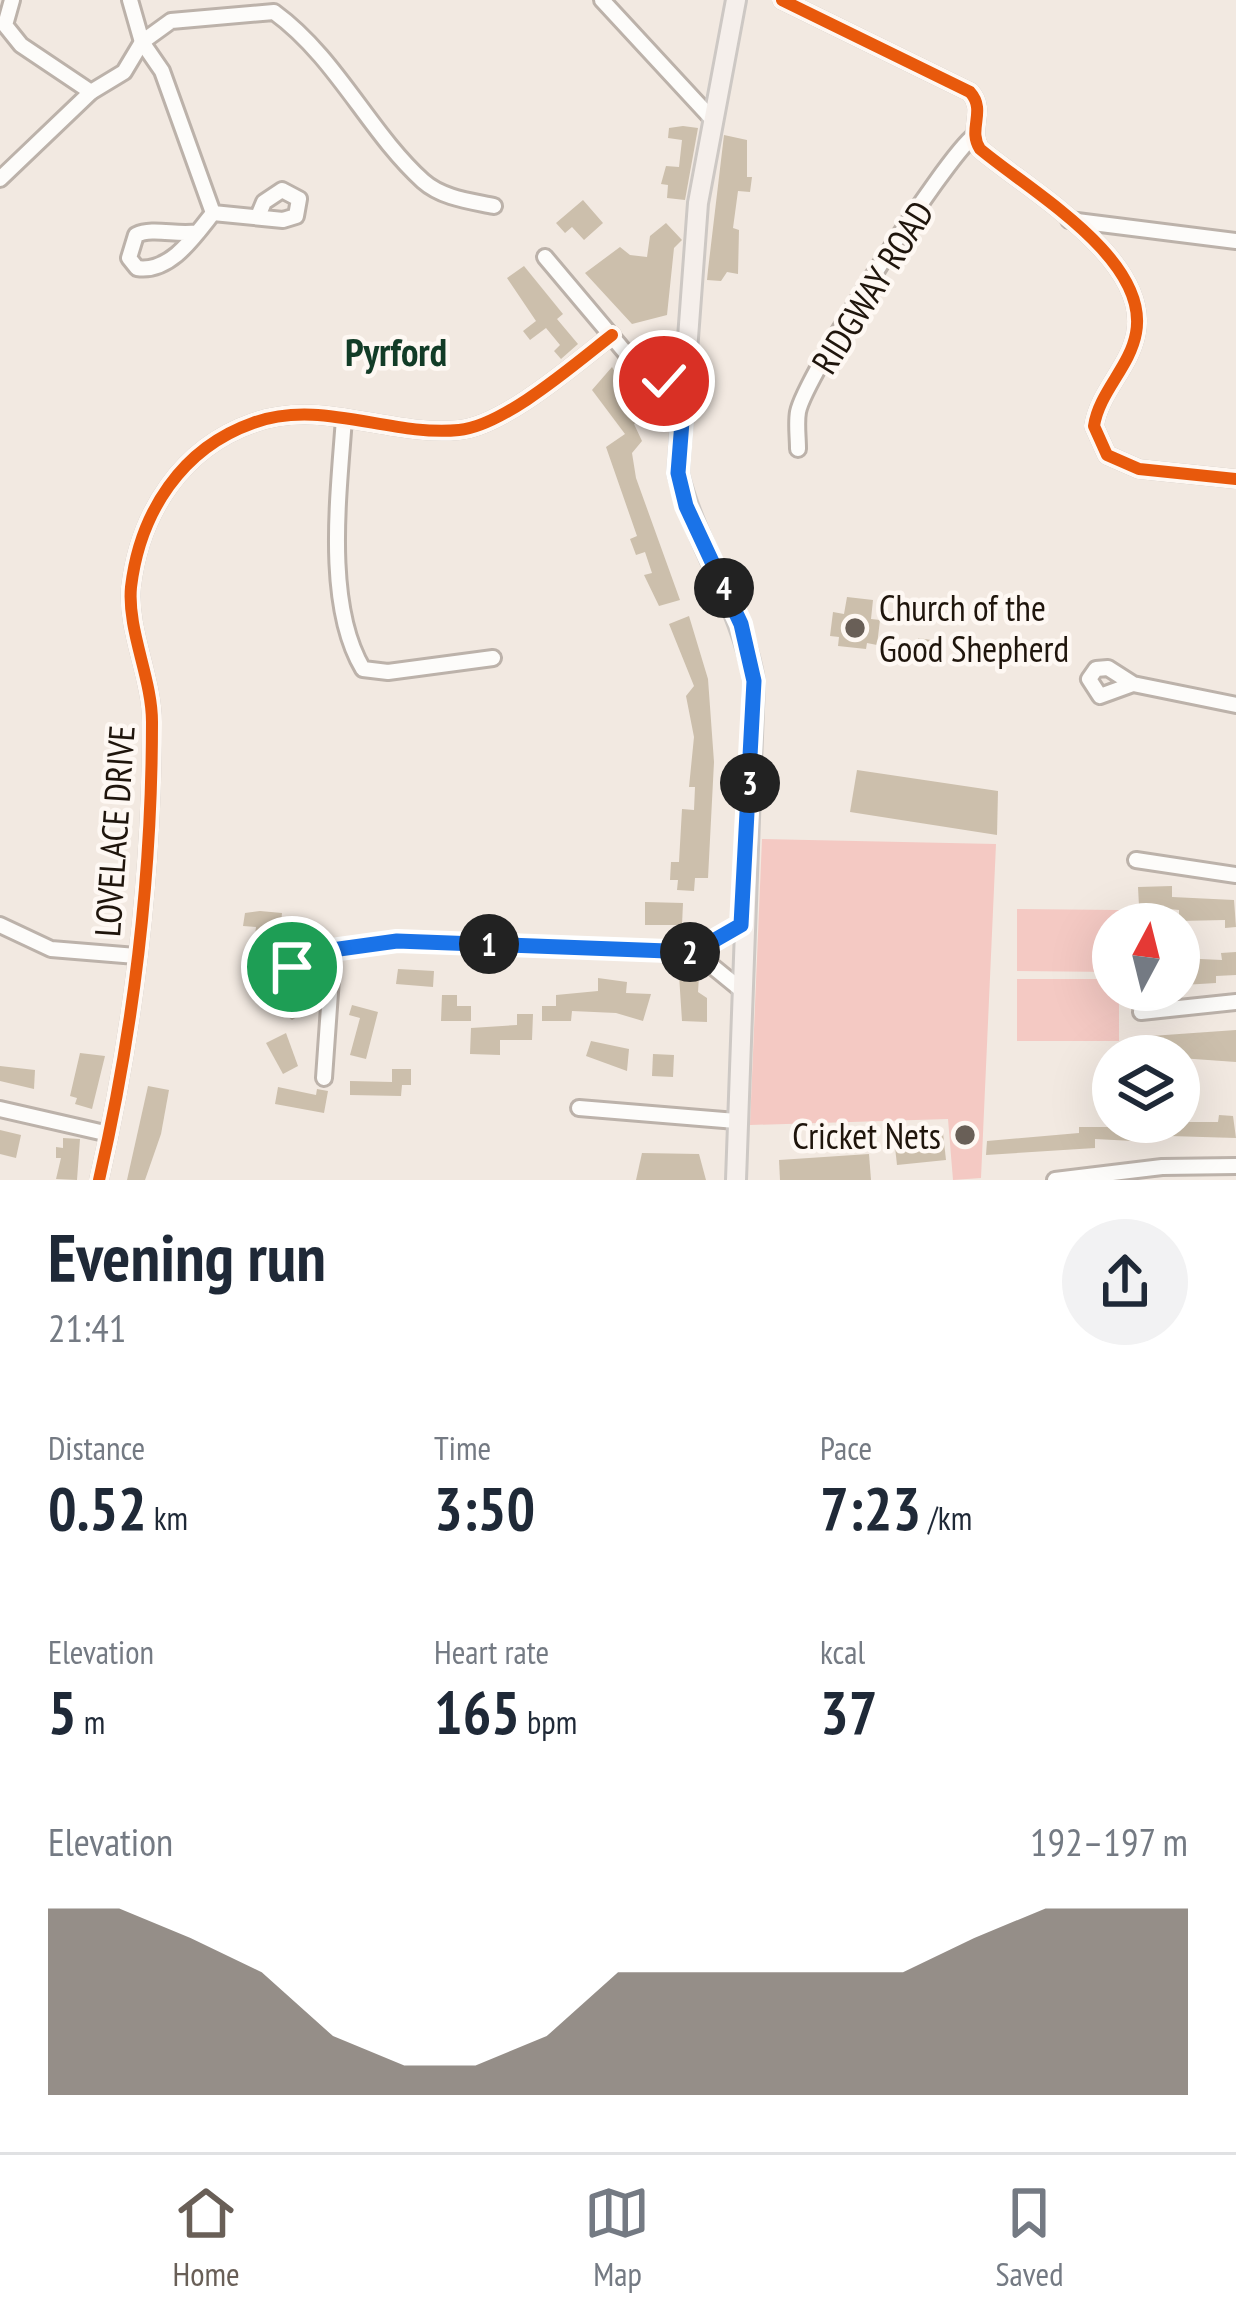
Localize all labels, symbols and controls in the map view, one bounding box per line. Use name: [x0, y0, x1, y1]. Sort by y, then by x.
street label: RIDGWAY ROAD: [800, 192, 944, 382]
district label: Pyrford: [345, 326, 447, 377]
pin: [613, 330, 715, 432]
icon: check: [631, 348, 697, 414]
pin: 4: [694, 558, 754, 618]
text: 4: [716, 566, 732, 609]
place label: Church of the Good Shepherd: [879, 584, 1069, 672]
marker: Church of the Good Shepherd: [842, 615, 868, 641]
street label: LOVELACE DRIVE: [83, 724, 145, 938]
pin: 3: [720, 753, 780, 813]
text: 3: [742, 761, 758, 804]
north arrow: [1092, 903, 1200, 1011]
map controls: [1092, 903, 1200, 1143]
pin: 1: [459, 914, 519, 974]
pin: [241, 916, 343, 1018]
text: 1: [481, 922, 497, 965]
pin: 2: [660, 922, 720, 982]
text: 2: [682, 930, 698, 973]
icon: arrive: [259, 934, 325, 1000]
button: layers: [1092, 1035, 1200, 1143]
place label: Cricket Nets: [792, 1112, 941, 1159]
marker: Cricket Nets: [952, 1122, 978, 1148]
text: Evening run: [48, 1214, 326, 1299]
button: share: [1062, 1219, 1188, 1345]
text: 21:41: [48, 1302, 126, 1353]
text: Distance: [48, 1426, 145, 1469]
text: Time: [434, 1426, 491, 1469]
text: Pace: [820, 1426, 872, 1469]
text: 0.52: [48, 1469, 147, 1547]
text: 3:50: [434, 1469, 535, 1547]
text: 7:23: [820, 1469, 921, 1547]
text: km: [147, 1496, 188, 1539]
text: /km: [921, 1496, 972, 1539]
text: Elevation: [48, 1630, 154, 1673]
text: Heart rate: [434, 1630, 549, 1673]
text: kcal: [820, 1630, 865, 1673]
text: 5: [48, 1673, 77, 1751]
text: 165: [434, 1673, 520, 1751]
text: 37: [820, 1673, 877, 1751]
text: m: [77, 1700, 105, 1743]
text: bpm: [520, 1700, 577, 1743]
text: Elevation: [48, 1816, 173, 1867]
text: 192–197 m: [1030, 1816, 1188, 1867]
tab: Home: [172, 2180, 240, 2295]
tab: Map: [584, 2180, 650, 2295]
tab: Saved: [995, 2180, 1063, 2295]

